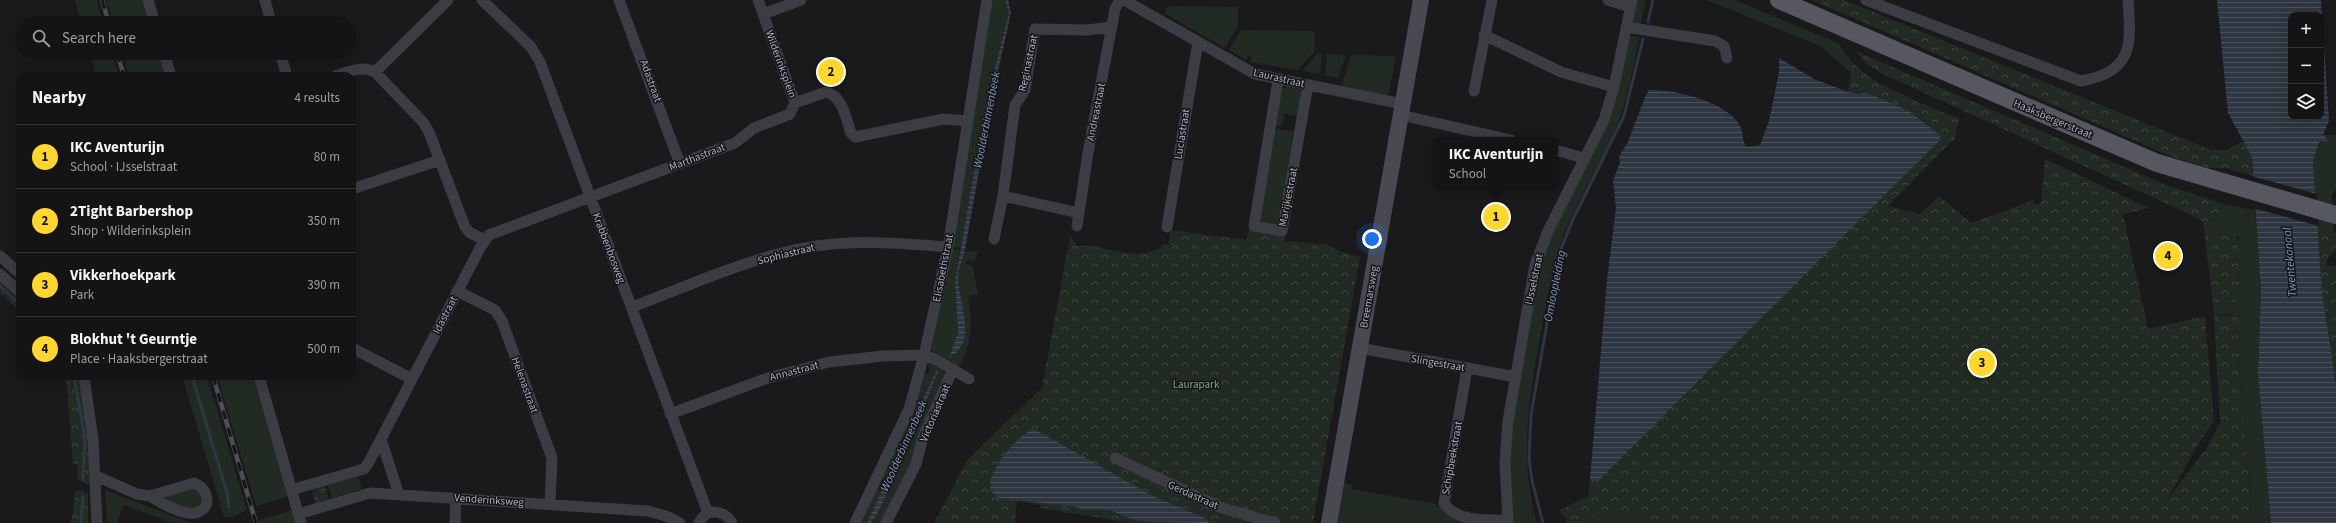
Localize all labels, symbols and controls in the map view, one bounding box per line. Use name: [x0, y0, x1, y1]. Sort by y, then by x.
map controls: [2288, 12, 2324, 120]
button: +: [2288, 12, 2324, 48]
search box: [16, 16, 356, 60]
icon: search: [30, 27, 52, 49]
text: Search here: [62, 28, 136, 49]
street label: Wilderinksplein: [762, 28, 800, 100]
street label: Reginastraat: [1015, 33, 1041, 93]
button: −: [2288, 48, 2324, 84]
pin: 2: [818, 57, 844, 87]
street label: Adastraat: [636, 58, 666, 104]
street label: Laurastraat: [1252, 65, 1306, 91]
water label: Woolderbinnenbeek: [969, 70, 1005, 170]
street label: Andreastraat: [1083, 81, 1109, 142]
button: layers: [2288, 84, 2324, 120]
text: Nearby: [32, 86, 86, 110]
text: 4 results: [295, 89, 340, 107]
street label: Haaksbergerstraat: [2011, 96, 2095, 143]
street label: Luciastraat: [1171, 107, 1193, 160]
text: IKC Aventurijn: [70, 137, 165, 158]
popup: [1434, 137, 1558, 189]
street label: Marthastraat: [667, 139, 727, 175]
text: IKC Aventurijn: [1449, 144, 1543, 165]
text: 1: [42, 148, 48, 166]
text: 80 m: [314, 148, 340, 166]
text: School · IJsselstraat: [70, 158, 177, 176]
text: School: [1449, 165, 1486, 183]
street label: Marijkestraat: [1275, 166, 1301, 228]
text: 2Tight Barbershop: [70, 201, 193, 222]
pin: 1: [1483, 202, 1509, 232]
street label: Krabbenbosweg: [589, 211, 630, 286]
text: 2: [42, 212, 48, 230]
text: 350 m: [307, 212, 340, 230]
text: Shop · Wilderinksplein: [70, 222, 191, 240]
water label: Twentekanaal: [2278, 227, 2302, 297]
your location: [1362, 229, 1382, 249]
street label: Elisabethstraat: [929, 232, 957, 303]
street label: Sophiastraat: [756, 240, 816, 268]
pin: 4: [2155, 241, 2181, 271]
water label: Omloopleiding: [1540, 249, 1570, 323]
street label: IJsselstraat: [1521, 252, 1547, 306]
street label: Breemarsweg: [1356, 264, 1382, 329]
text: Vikkerhoekpark: [70, 265, 176, 286]
text: 3: [42, 276, 48, 294]
text: 390 m: [307, 276, 340, 294]
text: Park: [70, 286, 94, 304]
street label: Idastraat: [429, 293, 461, 337]
text: Blokhut 't Geurntje: [70, 329, 197, 350]
text: 4: [42, 340, 48, 358]
text: 500 m: [307, 340, 340, 358]
pin: 3: [1969, 348, 1995, 378]
text: Place · Haaksbergerstraat: [70, 350, 208, 368]
street label: Slingestraat: [1410, 351, 1466, 375]
street label: Helenastraat: [508, 355, 542, 415]
street label: Annastraat: [768, 357, 820, 385]
park label: Laurapark: [1173, 377, 1220, 392]
street label: Victoriastraat: [916, 382, 954, 444]
water label: Woolderbinnenbeek: [876, 397, 932, 494]
street label: Schipbeekstraat: [1438, 420, 1466, 496]
street label: Gerdastraat: [1165, 477, 1221, 513]
street label: Venderinksweg: [454, 490, 525, 510]

